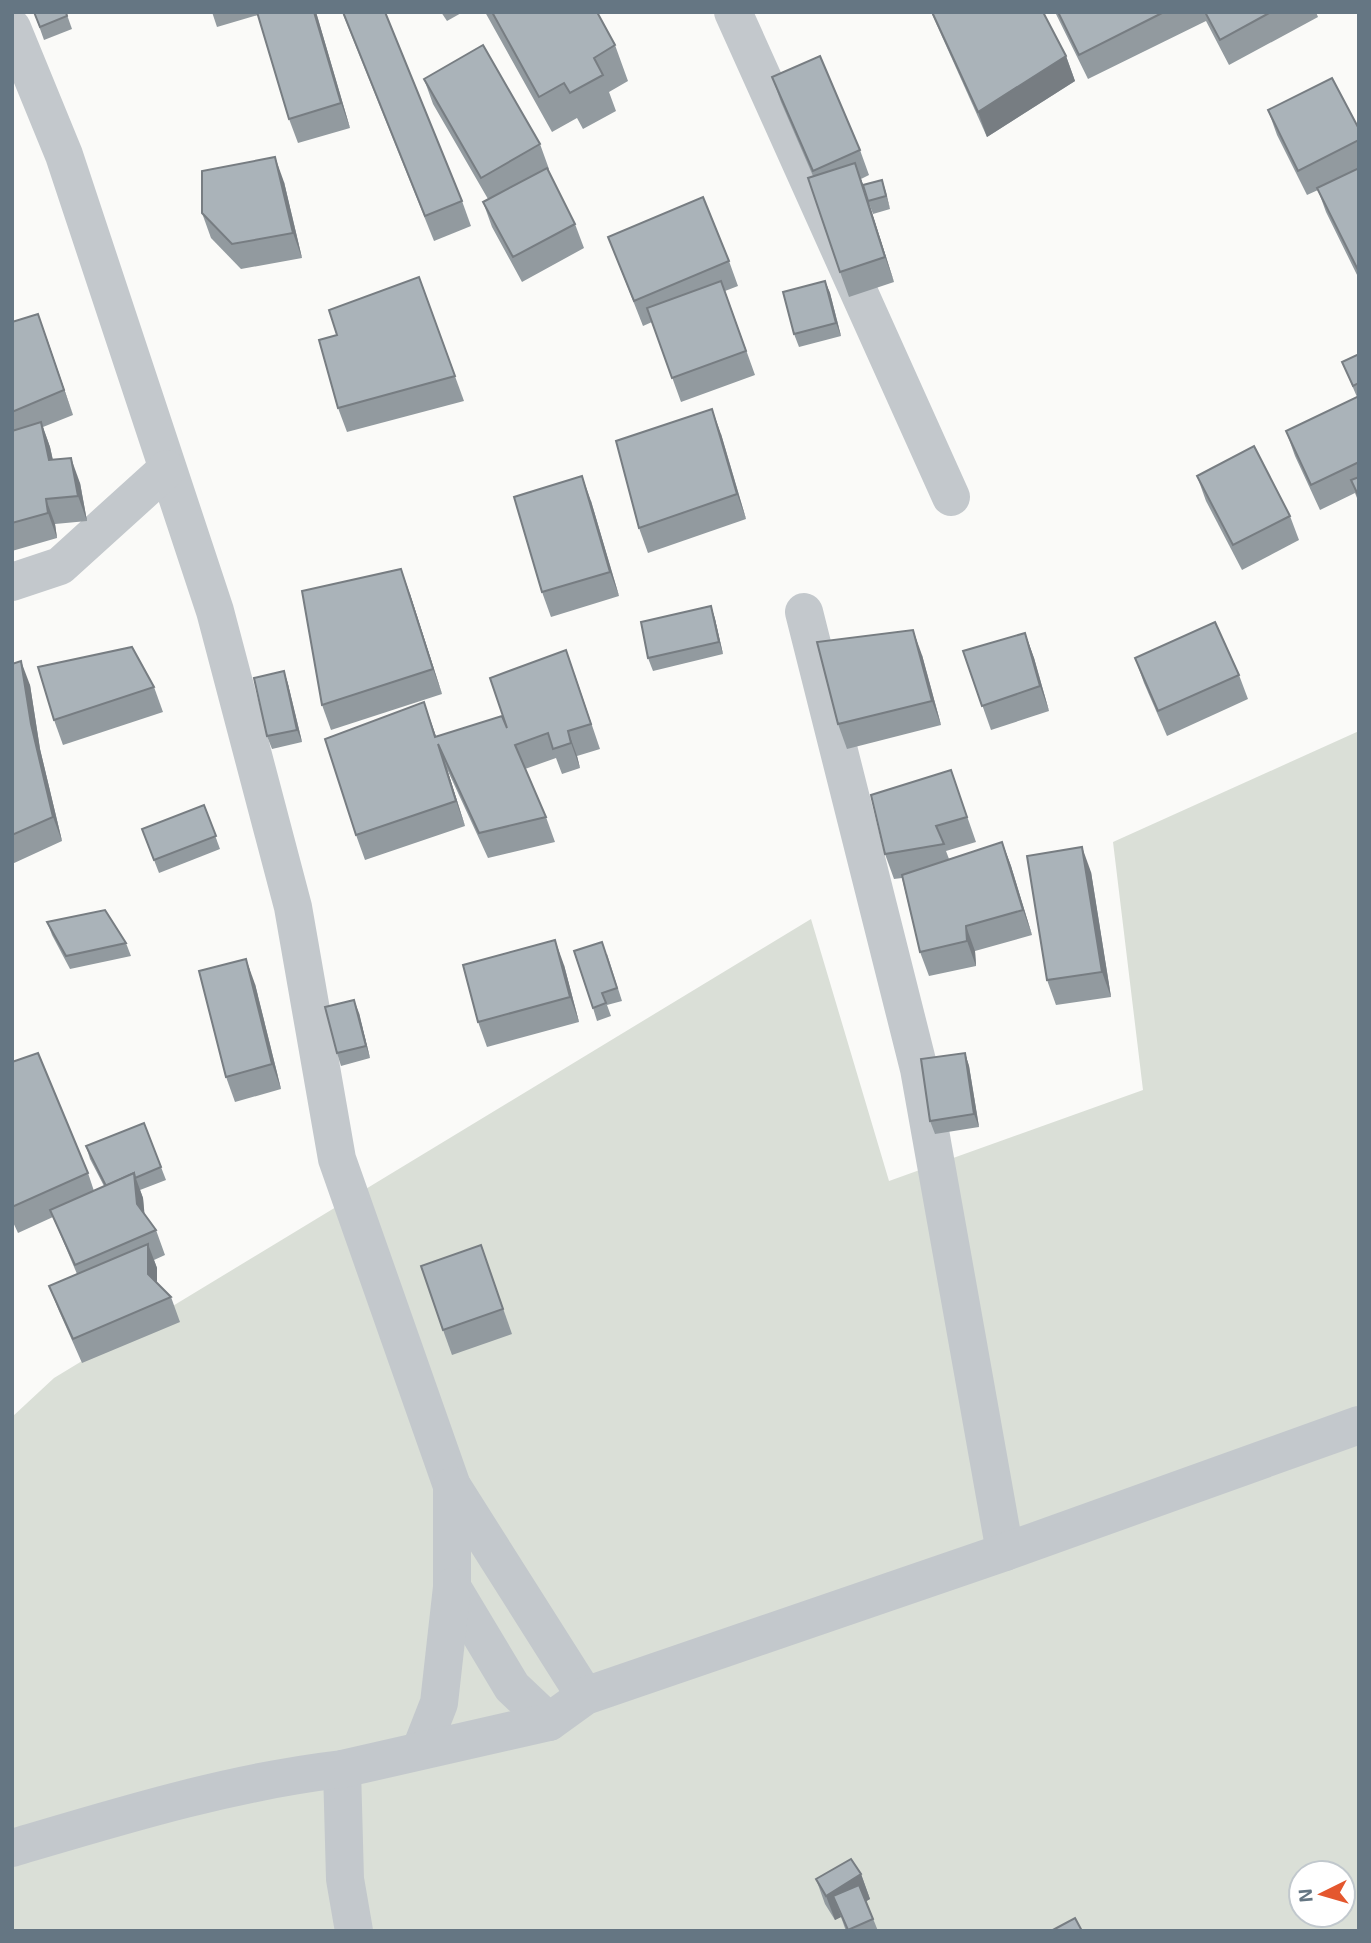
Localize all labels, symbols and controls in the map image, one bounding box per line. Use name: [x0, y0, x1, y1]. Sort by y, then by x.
north arrow: [1287, 1859, 1357, 1929]
text: N: [1293, 1888, 1317, 1903]

